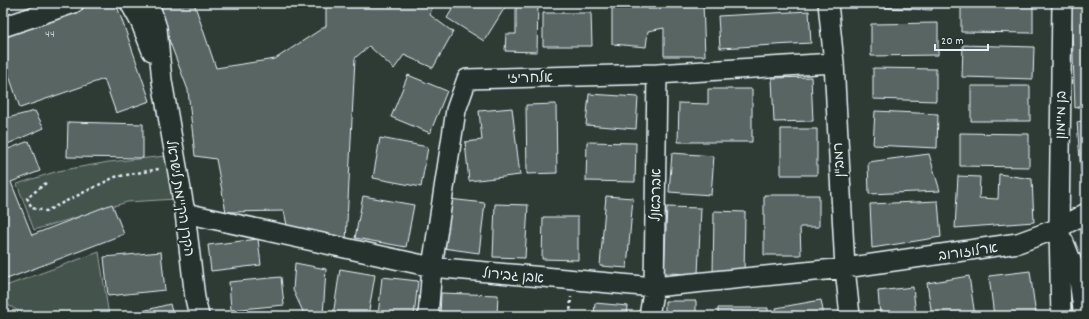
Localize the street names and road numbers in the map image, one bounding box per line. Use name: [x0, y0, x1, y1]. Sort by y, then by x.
street label: אלחריזי: [507, 69, 553, 89]
street label: בן מיימון: [1052, 91, 1072, 139]
street label: הקרן הקיימת לישראל: [160, 139, 198, 258]
street label: רמב"ן: [829, 142, 851, 178]
street label: אברבאנל: [647, 168, 667, 222]
street label: ארלוזורוב: [937, 239, 999, 267]
street label: אבן גבירול: [481, 264, 545, 290]

